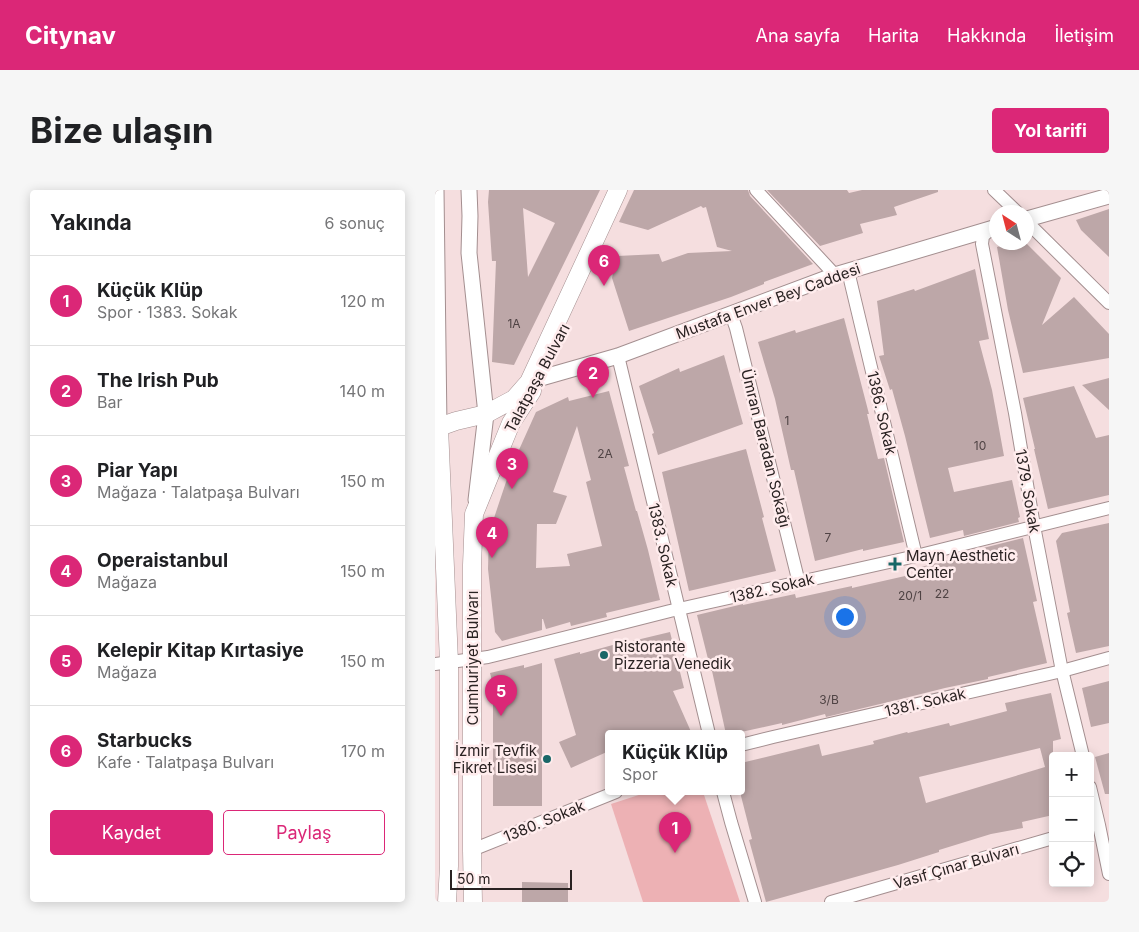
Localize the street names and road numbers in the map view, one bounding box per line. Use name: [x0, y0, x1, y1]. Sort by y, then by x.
street label: Mustafa Enver Bey Caddesi: [673, 259, 863, 343]
street label: Talatpaşa Bulvarı: [500, 320, 574, 436]
street label: Ümran Baradan Sokağı: [737, 367, 795, 529]
street label: 1386. Sokak: [863, 369, 901, 458]
street label: 1379. Sokak: [1011, 448, 1045, 535]
street label: 1383. Sokak: [644, 501, 682, 590]
street label: 1382. Sokak: [728, 569, 817, 607]
street label: Cumhuriyet Bulvarı: [463, 591, 482, 725]
street label: 1381. Sokak: [883, 683, 968, 721]
street label: 1380. Sokak: [501, 796, 588, 846]
street label: Vasıf Çınar Bulvarı: [891, 839, 1021, 893]

